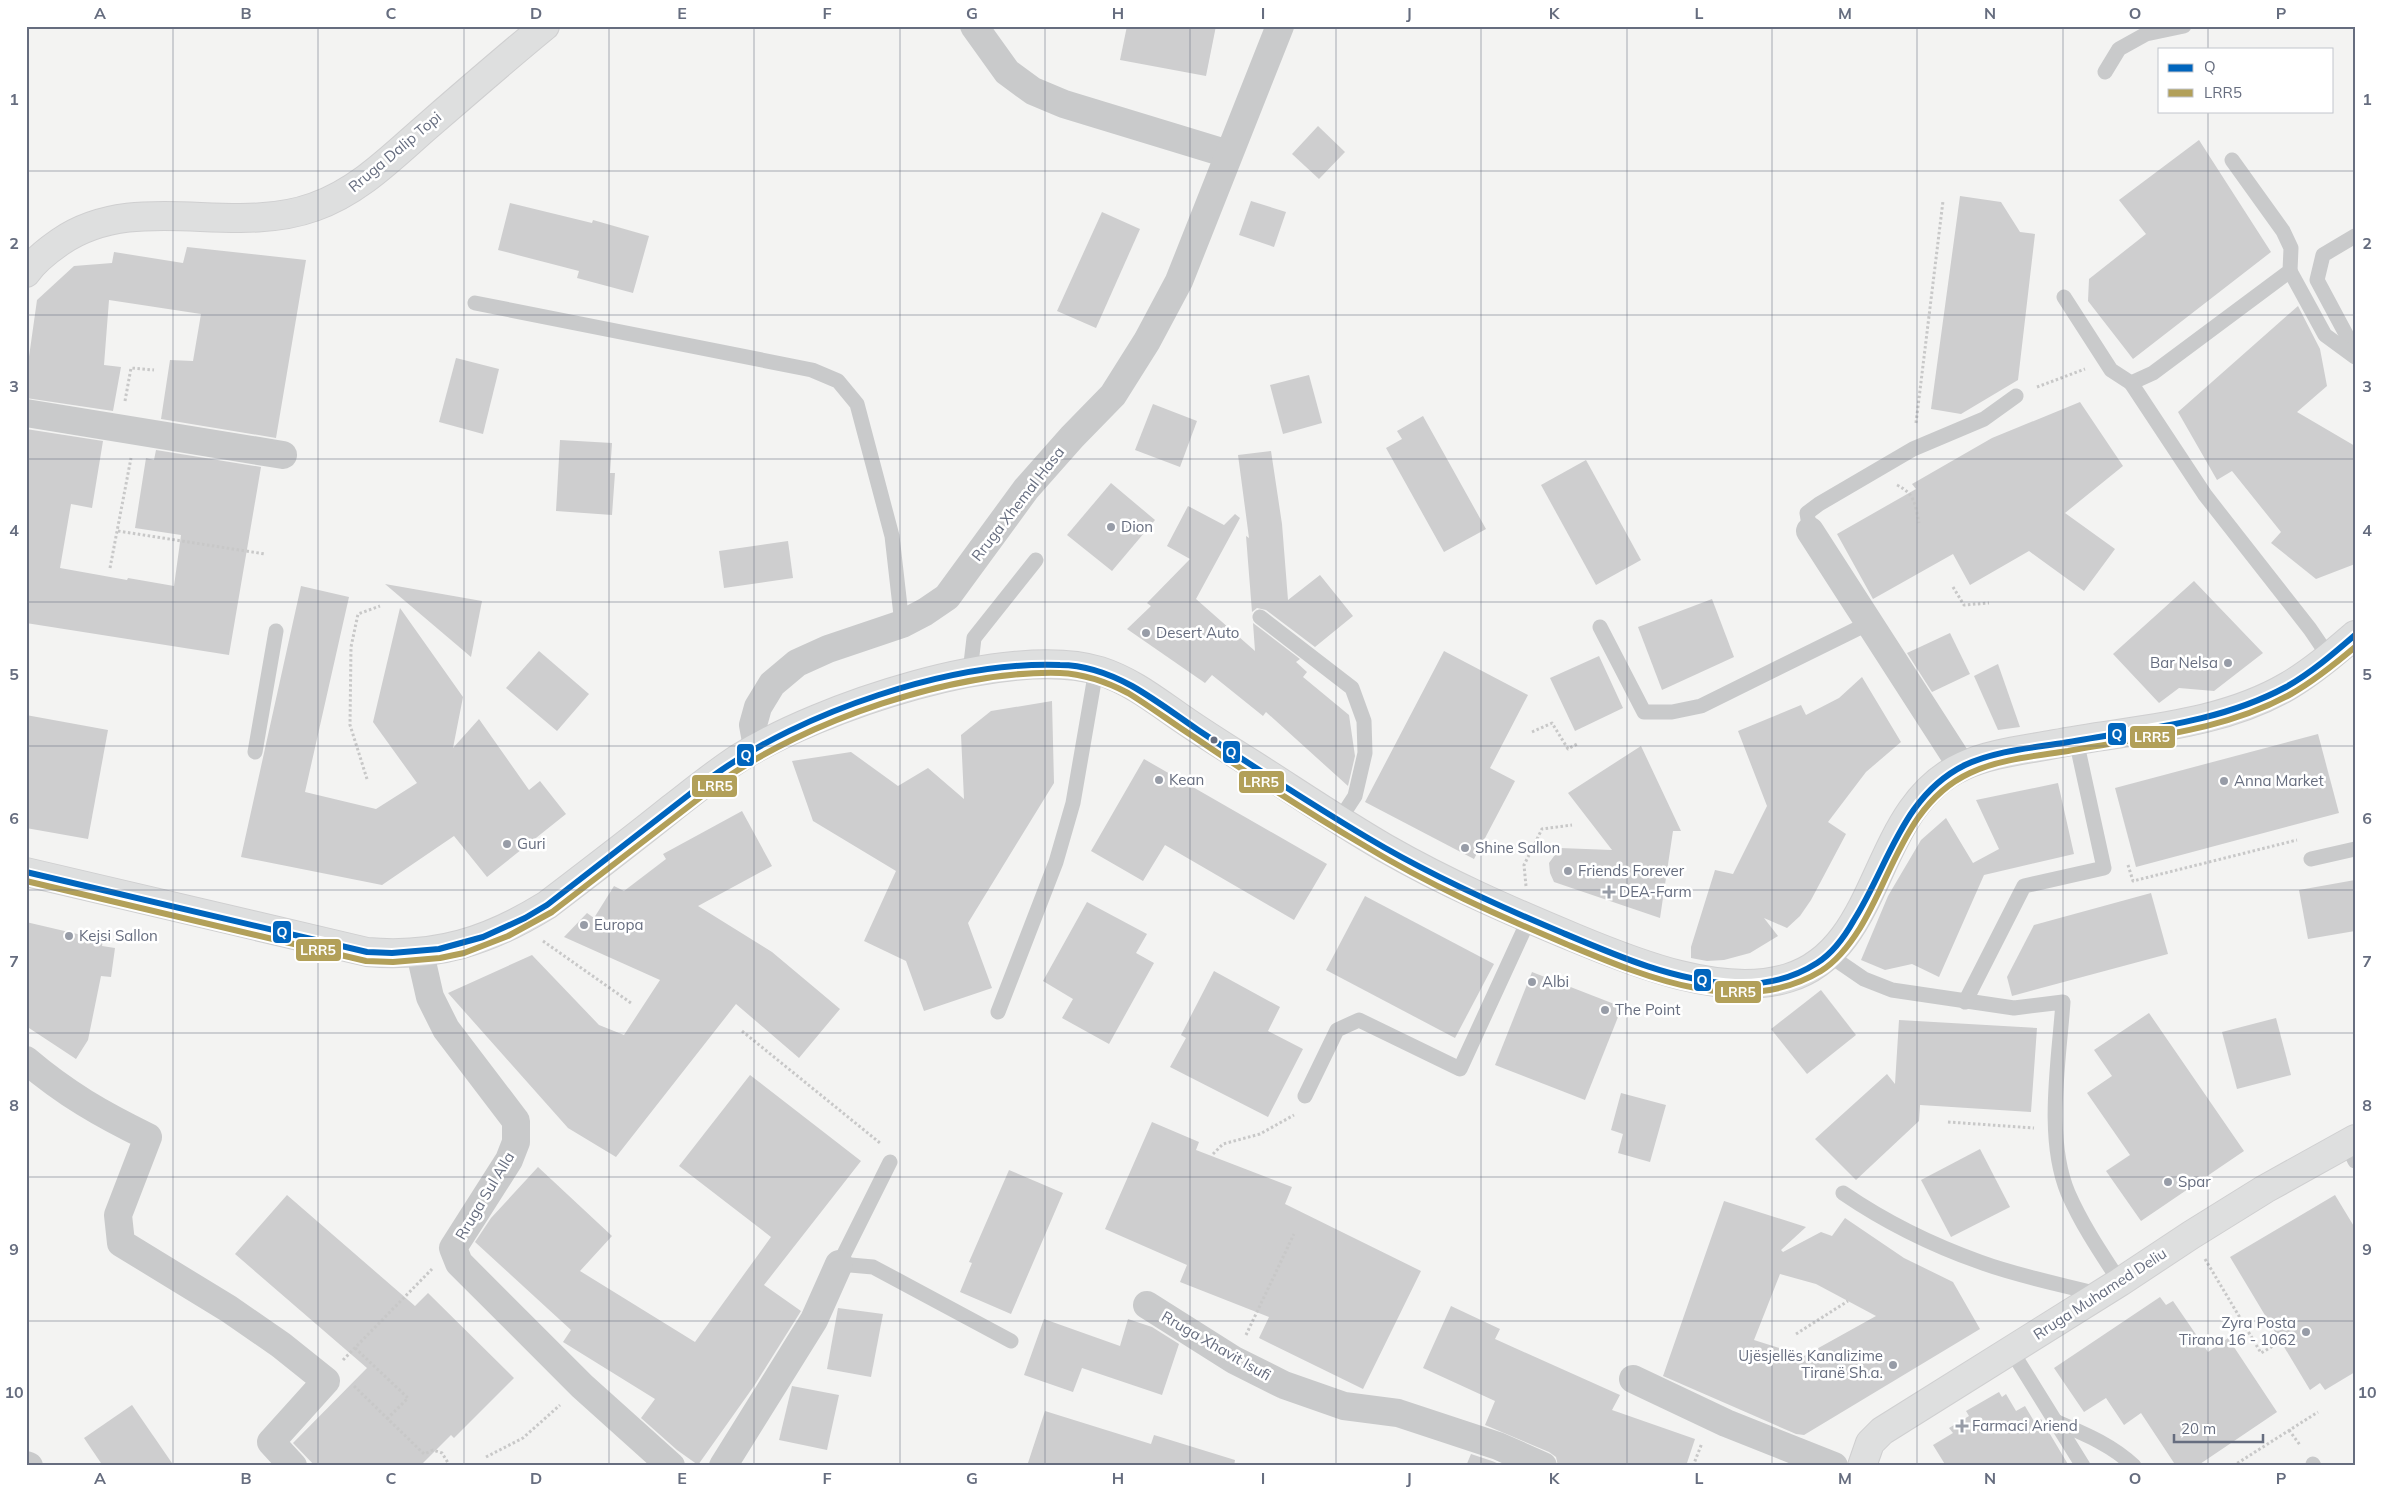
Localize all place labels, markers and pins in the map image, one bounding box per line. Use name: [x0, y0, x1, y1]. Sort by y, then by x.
place label: Dion: [1121, 517, 1153, 536]
marker: Dion: [1105, 521, 1117, 533]
place label: Desert Auto: [1156, 623, 1239, 642]
marker: Desert Auto: [1140, 627, 1152, 639]
place label: Bar Nelsa: [2150, 653, 2218, 672]
marker: Bar Nelsa: [2222, 657, 2234, 669]
unlabelled marker: [1209, 735, 1219, 745]
place label: Kean: [1169, 770, 1204, 789]
place label: Anna Market: [2234, 771, 2324, 790]
marker: Kean: [1153, 774, 1165, 786]
marker: Anna Market: [2218, 775, 2230, 787]
place label: Guri: [517, 834, 546, 853]
marker: Guri: [501, 838, 513, 850]
place label: Shine Sallon: [1475, 838, 1560, 857]
marker: Shine Sallon: [1459, 842, 1471, 854]
place label: Friends Forever: [1578, 861, 1685, 880]
marker: Friends Forever: [1562, 865, 1574, 877]
place label: DEA-Farm: [1619, 882, 1692, 901]
marker: DEA-Farm: [1603, 886, 1615, 898]
place label: Europa: [594, 915, 643, 934]
marker: Europa: [578, 919, 590, 931]
place label: Kejsi Sallon: [79, 926, 158, 945]
marker: Kejsi Sallon: [63, 930, 75, 942]
place label: Albi: [1542, 972, 1569, 991]
marker: Albi: [1526, 976, 1538, 988]
place label: The Point: [1615, 1000, 1681, 1019]
marker: The Point: [1599, 1004, 1611, 1016]
place label: Spar: [2178, 1172, 2211, 1191]
marker: Spar: [2162, 1176, 2174, 1188]
place label: Zyra Posta Tirana 16 - 1062: [2179, 1313, 2296, 1349]
marker: Zyra Posta Tirana 16 - 1062: [2300, 1326, 2312, 1338]
place label: Ujësjellës Kanalizime Tiranë Sh.a.: [1738, 1346, 1883, 1382]
marker: Ujësjellës Kanalizime Tiranë Sh.a.: [1887, 1359, 1899, 1371]
place label: Farmaci Ariend: [1972, 1416, 2078, 1435]
marker: Farmaci Ariend: [1956, 1420, 1968, 1432]

